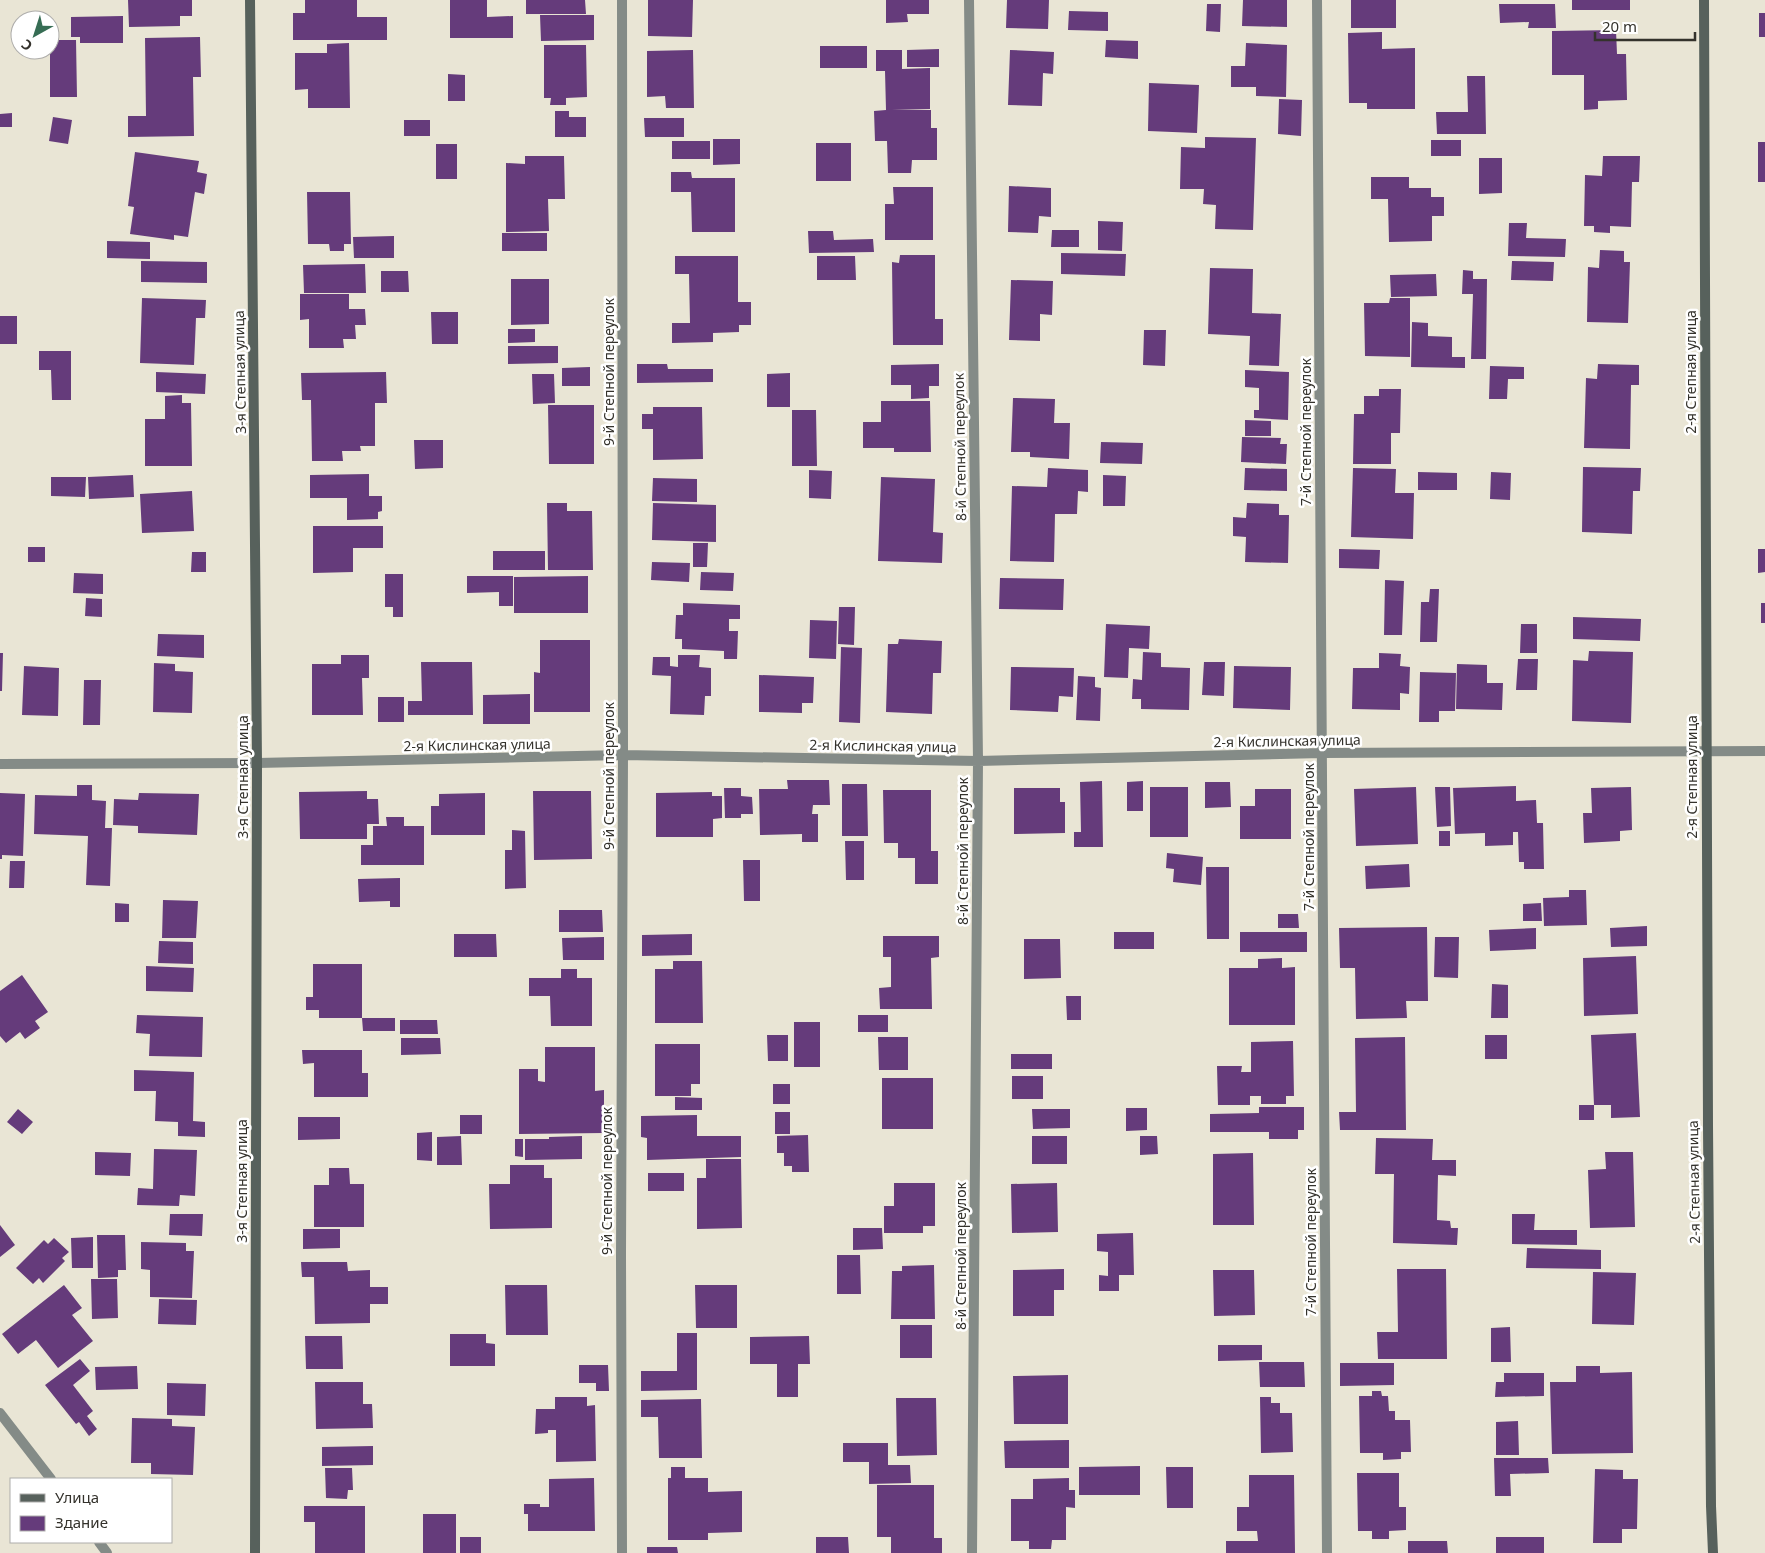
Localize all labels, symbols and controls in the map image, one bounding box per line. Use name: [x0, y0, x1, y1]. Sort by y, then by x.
north arrow: [10, 10, 60, 60]
scale bar: [1595, 10, 1695, 42]
text: 20 m: [1602, 16, 1637, 36]
text: С: [17, 35, 36, 56]
street label: 9-й Степной переулок: [599, 297, 618, 446]
street label: 3-я Степная улица: [229, 310, 250, 434]
street label: 2-я Степная улица: [1681, 310, 1700, 434]
street label: 7-й Степной переулок: [1296, 357, 1315, 506]
street label: 8-й Степной переулок: [949, 372, 970, 521]
street label: 9-й Степной переулок: [599, 701, 618, 850]
street label: 3-я Степная улица: [233, 715, 252, 839]
street label: 2-я Степная улица: [1682, 715, 1701, 839]
street label: 2-я Кислинская улица: [1213, 730, 1361, 751]
street label: 2-я Кислинская улица: [403, 734, 551, 755]
street label: 2-я Кислинская улица: [809, 735, 957, 756]
street label: 7-й Степной переулок: [1299, 762, 1318, 911]
street label: 8-й Степной переулок: [953, 776, 972, 925]
street label: 9-й Степной переулок: [597, 1106, 616, 1255]
street label: 3-я Степная улица: [232, 1119, 251, 1243]
street label: 2-я Степная улица: [1683, 1120, 1704, 1244]
street label: 7-й Степной переулок: [1301, 1167, 1320, 1316]
street label: 8-й Степной переулок: [951, 1181, 970, 1330]
legend: [10, 1478, 172, 1543]
text: Улица: [55, 1487, 99, 1507]
text: Здание: [55, 1512, 108, 1532]

